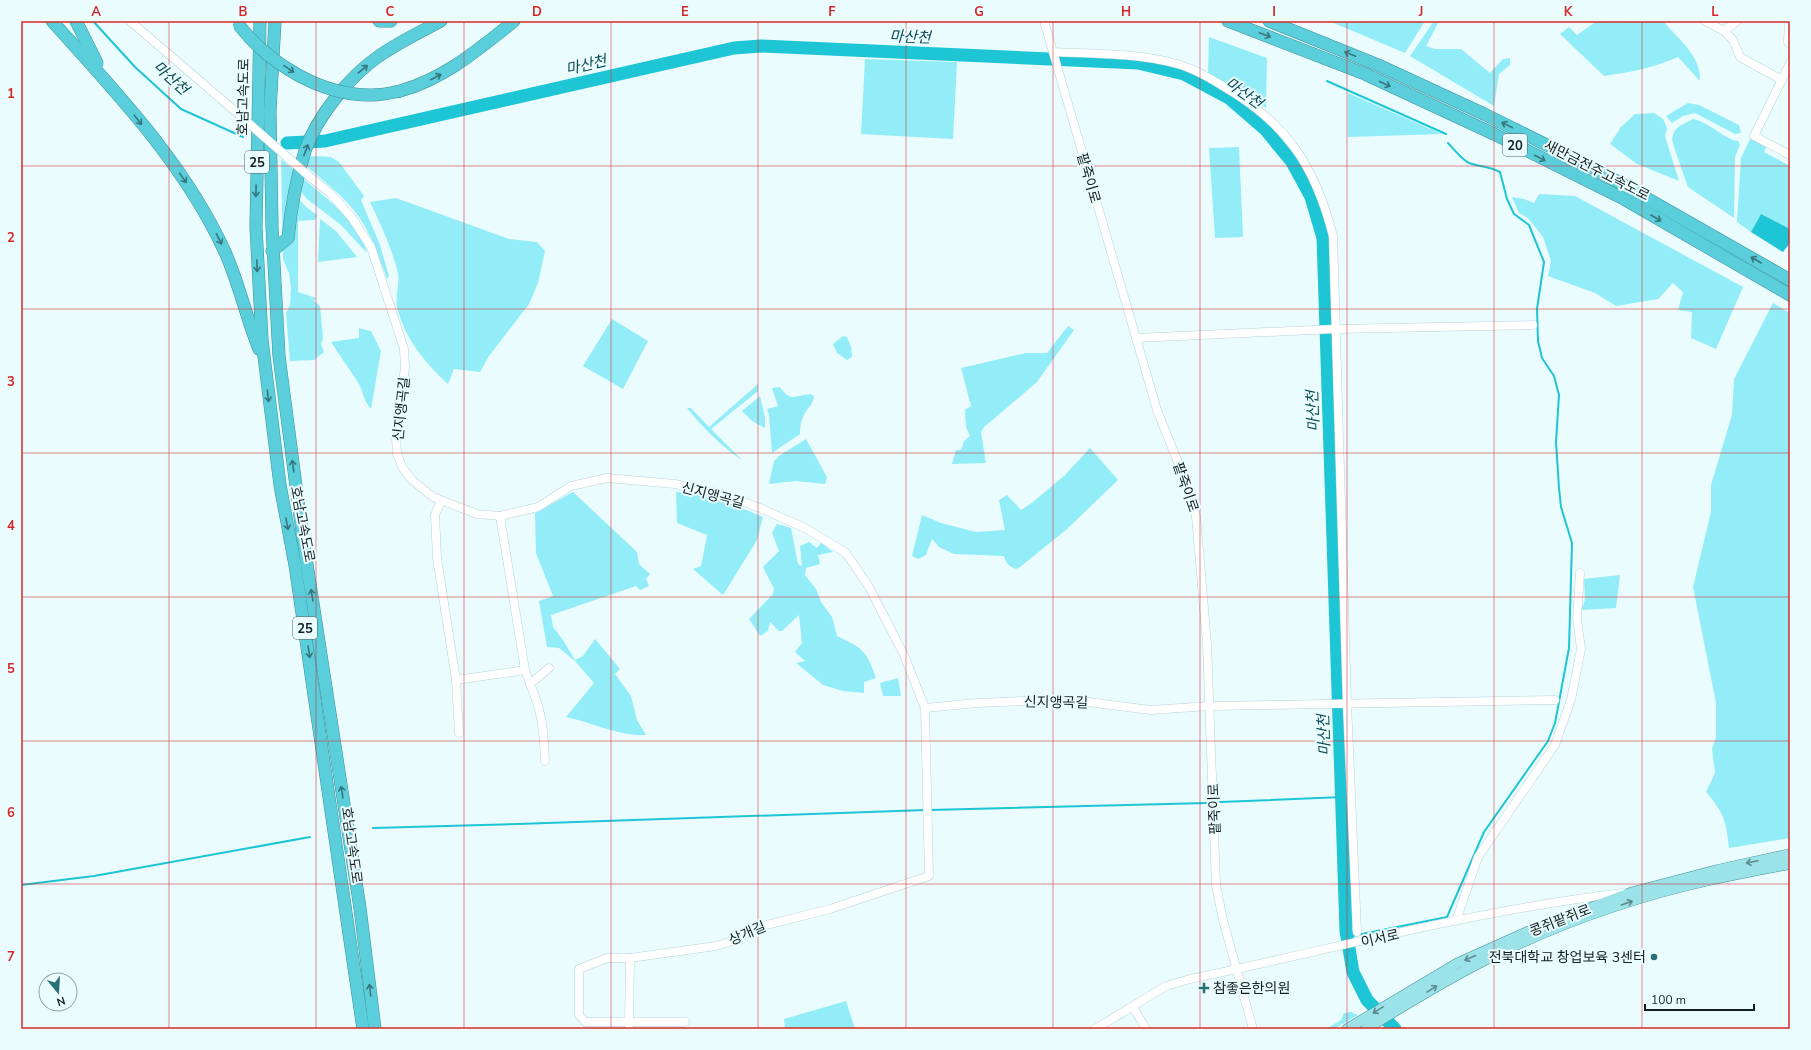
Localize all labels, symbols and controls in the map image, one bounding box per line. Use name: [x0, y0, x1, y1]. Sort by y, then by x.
text: A: [91, 3, 101, 21]
text: B: [239, 3, 248, 21]
text: C: [386, 3, 395, 21]
text: D: [532, 3, 542, 21]
text: E: [681, 3, 689, 21]
text: F: [828, 3, 836, 21]
text: G: [974, 3, 984, 21]
text: H: [1121, 3, 1131, 21]
text: I: [1272, 3, 1276, 21]
text: J: [1418, 3, 1423, 21]
text: K: [1564, 3, 1573, 21]
text: L: [1711, 3, 1719, 21]
water label: 마산천: [889, 26, 933, 48]
one-way arrow: [1258, 32, 1270, 40]
one-way arrow: [1345, 49, 1357, 57]
water label: 마산천: [564, 50, 611, 79]
water label: 마산천: [149, 57, 195, 101]
street label: 호남고속도로: [233, 58, 254, 136]
one-way arrow: [283, 65, 294, 73]
one-way arrow: [358, 65, 369, 74]
one-way arrow: [429, 73, 441, 80]
water label: 마산천: [1221, 73, 1268, 115]
one-way arrow: [1379, 81, 1391, 88]
text: 1: [7, 85, 15, 103]
one-way arrow: [134, 115, 142, 126]
one-way arrow: [1501, 121, 1513, 128]
road number: 20: [1503, 134, 1527, 156]
street label: 새만금전주고속도로: [1541, 136, 1653, 205]
one-way arrow: [302, 144, 310, 156]
road number: 25: [245, 151, 269, 173]
street label: 팥죽이로: [1072, 151, 1105, 206]
one-way arrow: [1534, 155, 1546, 162]
one-way arrow: [179, 173, 187, 184]
one-way arrow: [253, 184, 260, 197]
one-way arrow: [1650, 214, 1662, 222]
text: 2: [7, 229, 15, 247]
one-way arrow: [215, 233, 223, 245]
one-way arrow: [1751, 256, 1762, 264]
one-way arrow: [254, 259, 261, 272]
text: 3: [7, 373, 15, 391]
street label: 신지앵곡길: [389, 376, 414, 442]
water label: 마산천: [1302, 388, 1324, 432]
one-way arrow: [265, 389, 272, 402]
one-way arrow: [289, 460, 297, 473]
street label: 팥죽이로: [1168, 460, 1203, 515]
street label: 신지앵곡길: [679, 478, 746, 513]
street label: 호남고속도로: [286, 484, 319, 564]
text: 4: [7, 517, 15, 535]
one-way arrow: [284, 517, 292, 530]
one-way arrow: [308, 589, 316, 602]
road number: 25: [293, 617, 317, 639]
one-way arrow: [305, 645, 313, 658]
text: 5: [7, 660, 15, 678]
street label: 신지앵곡길: [1024, 692, 1088, 713]
water label: 마산천: [1313, 712, 1335, 756]
street label: 팥죽이로: [1204, 783, 1225, 835]
one-way arrow: [338, 786, 346, 799]
text: 6: [7, 804, 15, 822]
street label: 호남고속도로: [337, 805, 366, 885]
one-way arrow: [1746, 859, 1759, 867]
one-way arrow: [1621, 898, 1633, 906]
street label: 콩쥐팥쥐로: [1527, 900, 1594, 941]
street label: 상개길: [726, 917, 769, 950]
street label: 이서로: [1359, 925, 1401, 952]
text: 7: [7, 948, 15, 966]
place label: 전북대학교 창업보육 3센터: [1489, 948, 1646, 967]
marker: 전북대학교 창업보육 3센터: [1649, 952, 1659, 962]
one-way arrow: [1465, 954, 1477, 962]
north arrow: [38, 972, 78, 1012]
place label: 참좋은한의원: [1213, 979, 1290, 998]
marker: 참좋은한의원: [1198, 982, 1210, 994]
one-way arrow: [366, 984, 374, 997]
one-way arrow: [1426, 984, 1438, 992]
scale bar: [1645, 986, 1754, 1012]
text: 100 m: [1651, 992, 1686, 1008]
text: N: [55, 993, 67, 1009]
one-way arrow: [1372, 1007, 1384, 1015]

